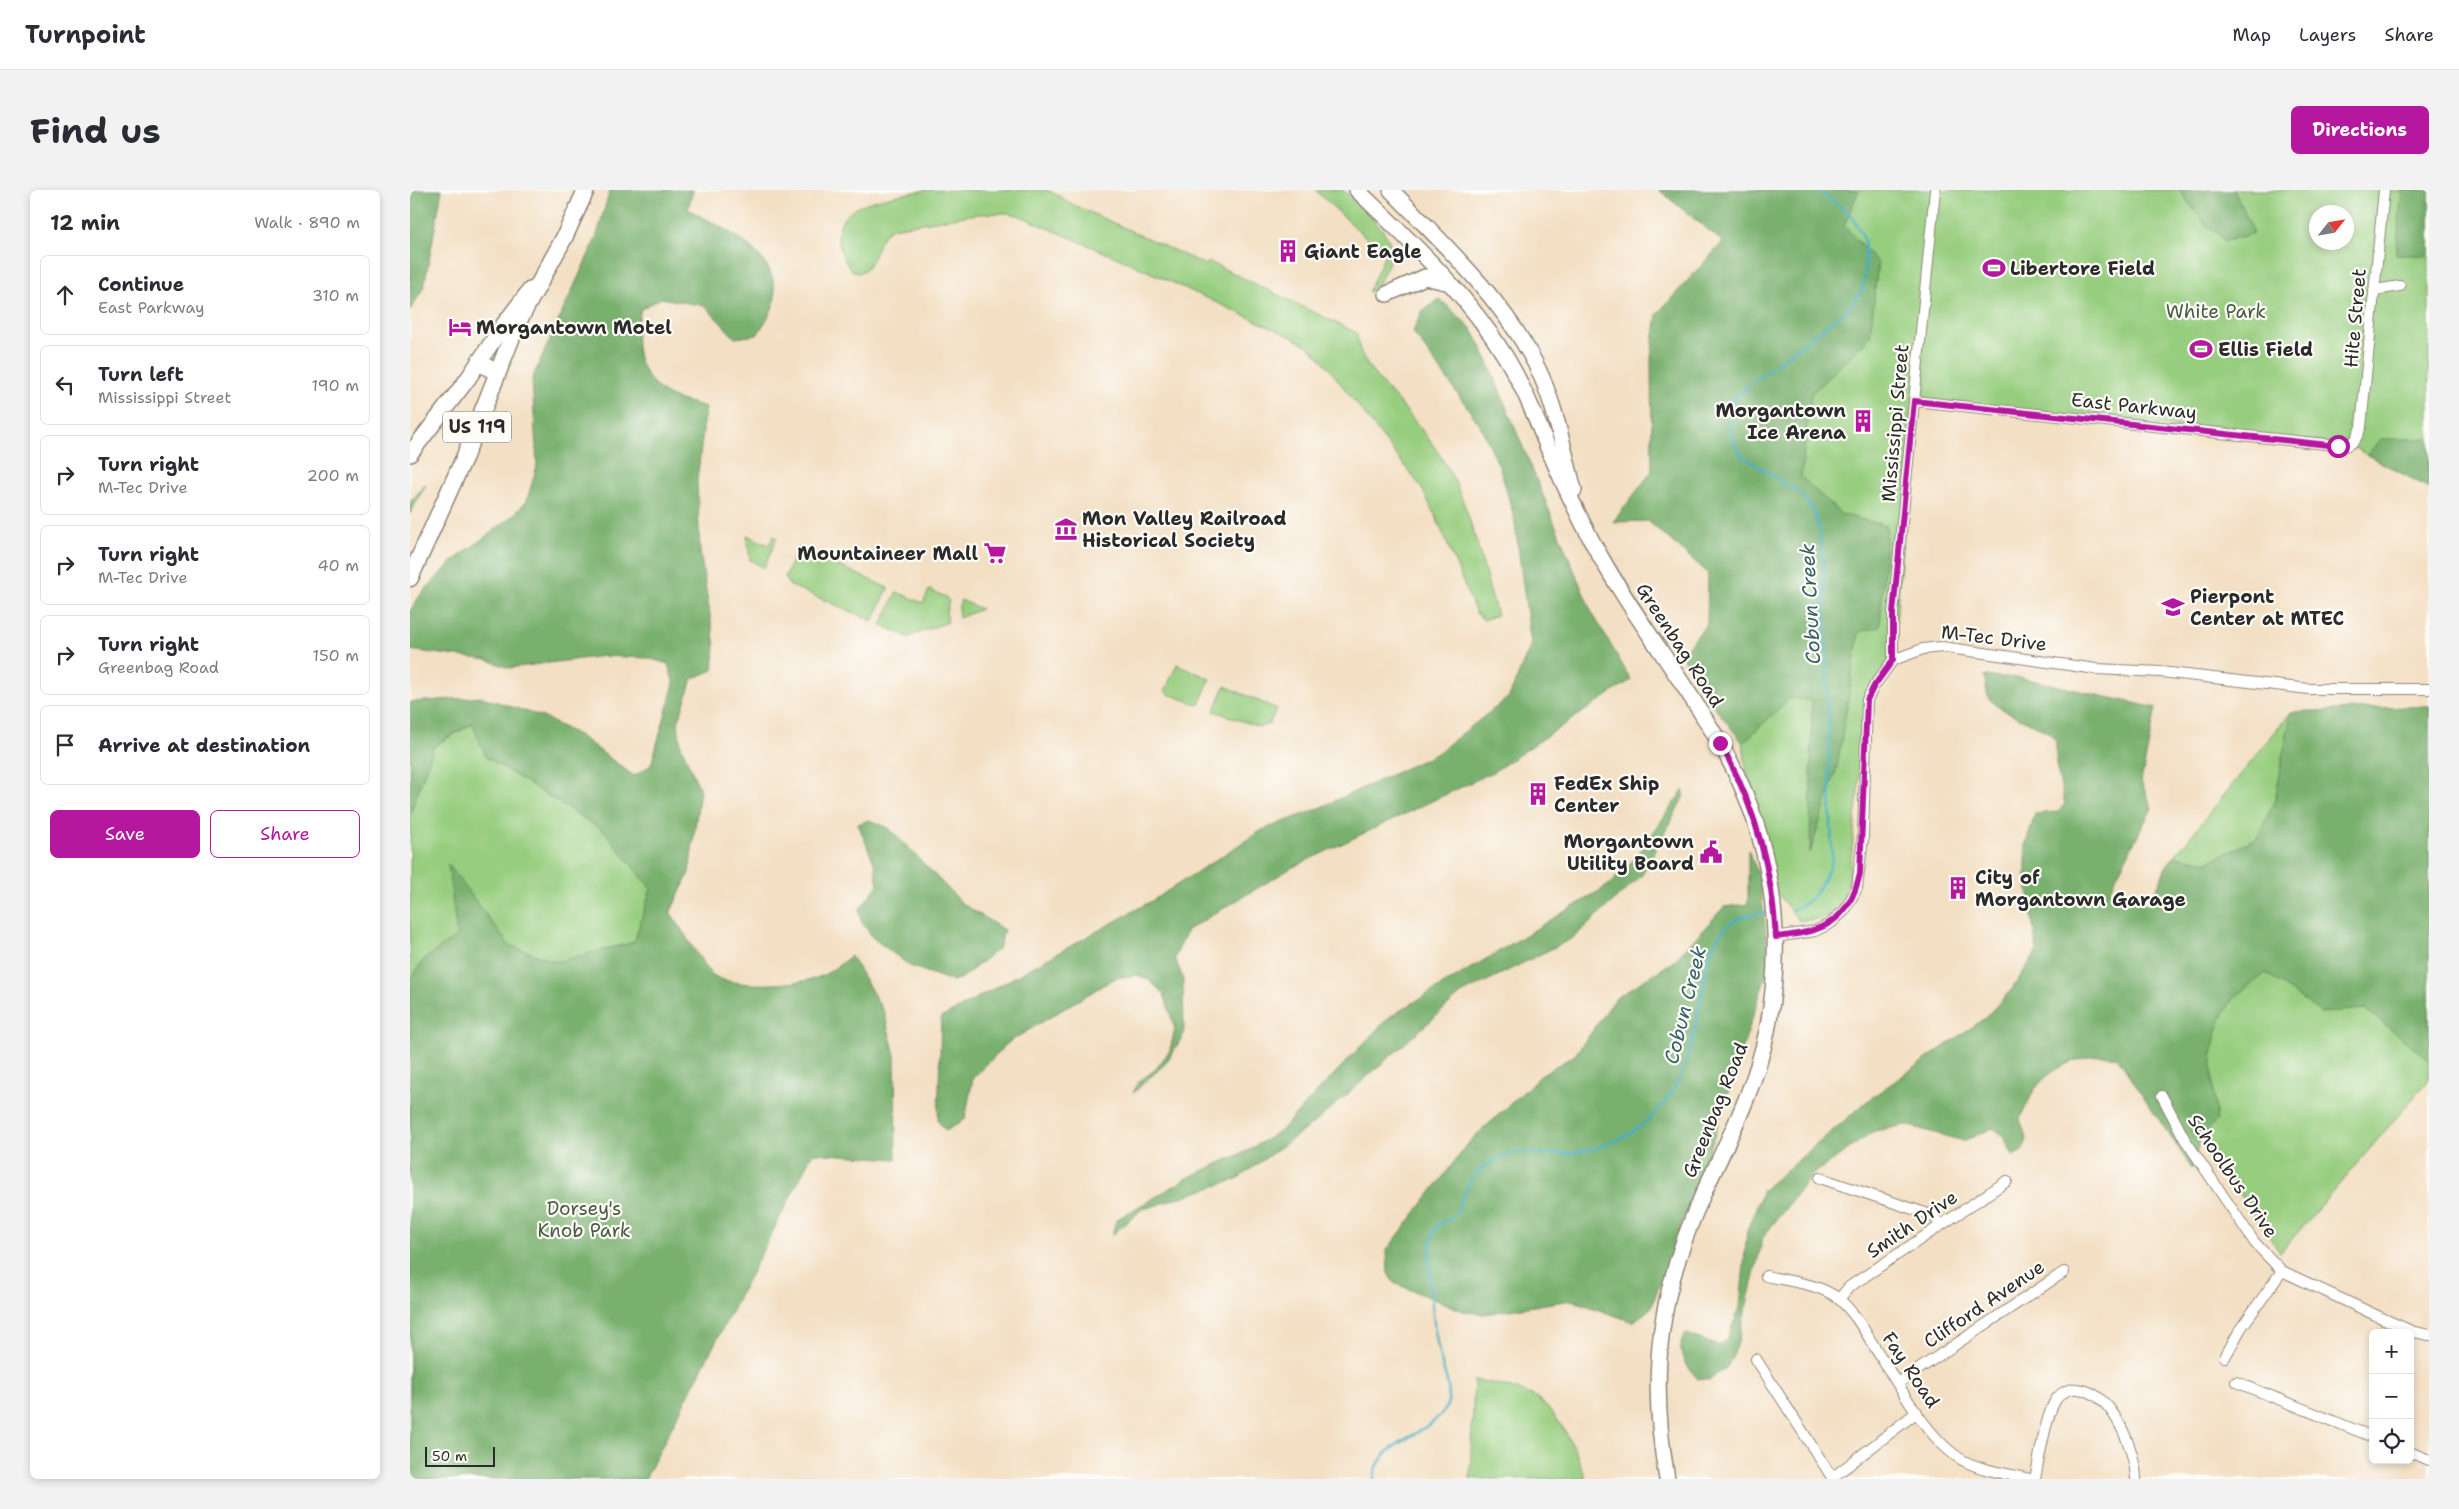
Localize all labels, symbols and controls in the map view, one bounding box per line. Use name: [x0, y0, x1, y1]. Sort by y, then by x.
text: Turnpoint: [25, 19, 146, 51]
text: Map: [2233, 23, 2271, 47]
text: Layers: [2299, 23, 2356, 47]
text: Share: [2384, 23, 2434, 47]
button: Directions: [2291, 106, 2429, 154]
text: Find us: [30, 107, 161, 154]
north arrow: [2309, 205, 2354, 250]
text: 12 min: [50, 209, 120, 237]
text: Walk · 890 m: [254, 212, 360, 233]
building icon: Giant Eagle: [1275, 238, 1301, 264]
place label: Giant Eagle: [1304, 239, 1422, 264]
sports icon: Libertore Field: [1981, 255, 2007, 281]
place label: Libertore Field: [2010, 256, 2155, 281]
street label: Hite Street: [2338, 267, 2372, 369]
text: Continue: [98, 272, 184, 297]
icon: ahead: [51, 281, 79, 309]
text: 310 m: [312, 285, 359, 306]
text: East Parkway: [98, 297, 204, 318]
park label: White Park: [2166, 299, 2266, 324]
hotel icon: Morgantown Motel: [447, 314, 473, 340]
place label: Morgantown Motel: [476, 315, 672, 340]
sports icon: Ellis Field: [2188, 336, 2214, 362]
place label: Ellis Field: [2218, 337, 2313, 362]
street label: Mississippi Street: [1876, 343, 1914, 503]
text: Turn left: [98, 362, 184, 387]
icon: left: [51, 371, 79, 399]
text: 190 m: [312, 375, 359, 396]
text: Mississippi Street: [98, 387, 231, 408]
street label: East Parkway: [2070, 387, 2198, 425]
place label: Morgantown Ice Arena: [1715, 398, 1846, 445]
building icon: Morgantown Ice Arena: [1850, 408, 1876, 434]
road number: US 119: [443, 412, 511, 442]
route start: [2327, 435, 2350, 458]
text: Turn right: [98, 452, 199, 477]
icon: right: [51, 461, 79, 489]
text: 200 m: [307, 465, 359, 486]
text: M-Tec Drive: [98, 477, 187, 498]
place label: Mon Valley Railroad Historical Society: [1082, 506, 1287, 553]
museum icon: Mon Valley Railroad Historical Society: [1053, 516, 1079, 542]
supermarket icon: Mountaineer Mall: [982, 540, 1008, 566]
place label: Mountaineer Mall: [797, 541, 978, 566]
text: Turn right: [98, 542, 199, 567]
water label: Cobun Creek: [1794, 543, 1826, 665]
icon: right: [51, 551, 79, 579]
text: 40 m: [317, 555, 359, 576]
text: M-Tec Drive: [98, 567, 187, 588]
street label: Greenbag Road: [1630, 578, 1730, 712]
place label: Pierpont Center at MTEC: [2190, 584, 2344, 631]
school or university icon: Pierpont Center at MTEC: [2160, 594, 2186, 620]
street label: M-Tec Drive: [1940, 619, 2048, 657]
text: Turn right: [98, 632, 199, 657]
icon: right: [51, 641, 79, 669]
text: 150 m: [312, 645, 359, 666]
text: Greenbag Road: [98, 657, 219, 678]
icon: arrive: [51, 731, 79, 759]
route end: [1709, 732, 1732, 755]
text: Arrive at destination: [98, 733, 310, 758]
place label: FedEx Ship Center: [1554, 771, 1659, 818]
building icon: FedEx Ship Center: [1525, 781, 1551, 807]
button: Save: [50, 810, 200, 858]
button: Share: [210, 810, 360, 858]
place label: Morgantown Utility Board: [1563, 829, 1694, 876]
public building icon: Morgantown Utility Board: [1698, 839, 1724, 865]
place label: City of Morgantown Garage: [1975, 865, 2186, 912]
building icon: City of Morgantown Garage: [1945, 875, 1971, 901]
water label: Cobun Creek: [1658, 943, 1712, 1067]
street label: Greenbag Road: [1677, 1039, 1753, 1181]
street label: Schoolbus Drive: [2182, 1109, 2284, 1243]
street label: Smith Drive: [1862, 1184, 1962, 1264]
park label: Dorsey's Knob Park: [537, 1196, 631, 1243]
street label: Clifford Avenue: [1919, 1254, 2049, 1354]
street label: Fay Road: [1876, 1327, 1946, 1413]
map controls: [2369, 1329, 2414, 1464]
button: +: [2369, 1329, 2414, 1374]
button: −: [2369, 1374, 2414, 1419]
button: locate: [2369, 1419, 2414, 1464]
scale bar: [425, 1444, 495, 1467]
text: 50 m: [432, 1447, 467, 1465]

